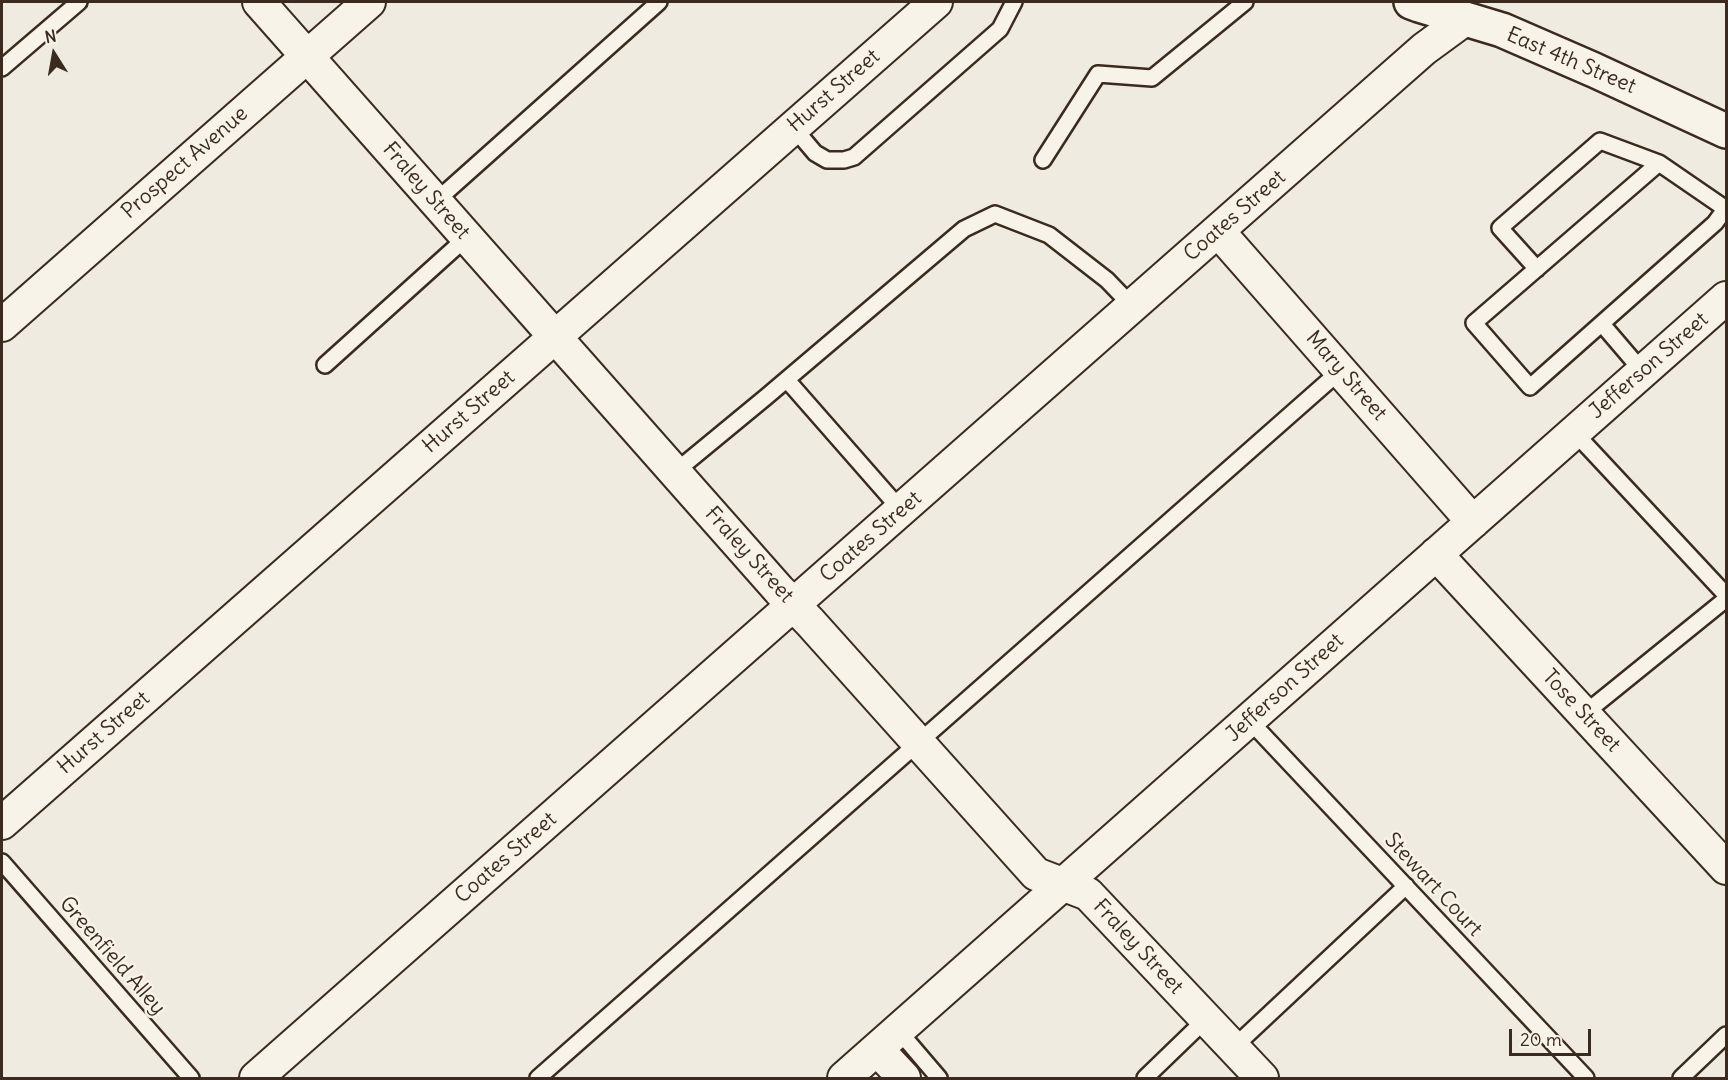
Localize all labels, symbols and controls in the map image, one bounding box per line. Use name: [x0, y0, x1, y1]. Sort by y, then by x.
street label: East 4th Street: [1503, 22, 1639, 100]
north arrow: [24, 24, 84, 84]
text: N: [43, 25, 58, 47]
street label: Hurst Street: [783, 44, 885, 138]
street label: Prospect Avenue: [117, 101, 253, 225]
street label: Fraley Street: [377, 137, 475, 245]
street label: Coates Street: [1179, 165, 1291, 267]
street label: Jefferson Street: [1584, 307, 1714, 425]
street label: Mary Street: [1300, 326, 1392, 426]
street label: Hurst Street: [418, 365, 520, 459]
street label: Coates Street: [815, 486, 927, 588]
street label: Fraley Street: [699, 502, 799, 608]
street label: Jefferson Street: [1221, 629, 1349, 747]
street label: Tose Street: [1537, 665, 1625, 757]
street label: Hurst Street: [53, 686, 155, 780]
street label: Coates Street: [450, 807, 562, 909]
street label: Stewart Court: [1379, 828, 1487, 942]
street label: Greenfield Alley: [54, 892, 170, 1020]
street label: Fraley Street: [1088, 894, 1188, 1000]
scale bar: [1512, 1017, 1594, 1055]
text: 20 m: [1520, 1028, 1562, 1051]

